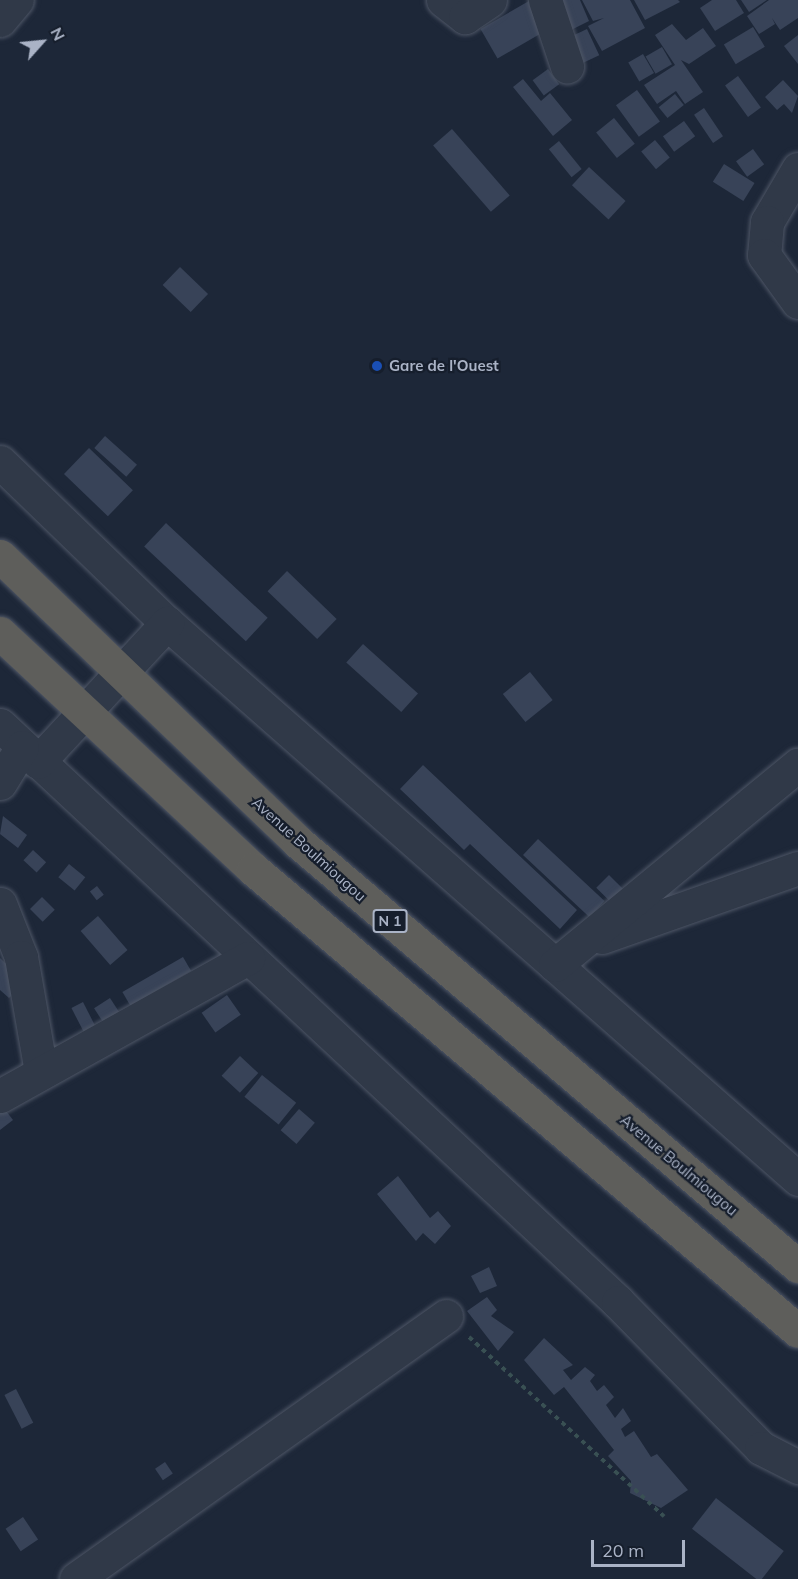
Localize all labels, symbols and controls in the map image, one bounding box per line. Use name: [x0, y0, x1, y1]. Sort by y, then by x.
north arrow: [12, 12, 72, 72]
text: N: [46, 24, 70, 44]
place label: Gare de l'Ouest: [389, 357, 499, 375]
marker: Gare de l'Ouest: [370, 359, 384, 373]
street label: Avenue Boulmiougou: [248, 793, 370, 905]
road number: N 1: [372, 910, 408, 932]
street label: Avenue Boulmiougou: [617, 1111, 741, 1219]
scale bar: [594, 1528, 688, 1566]
text: 20 m: [602, 1539, 644, 1562]

